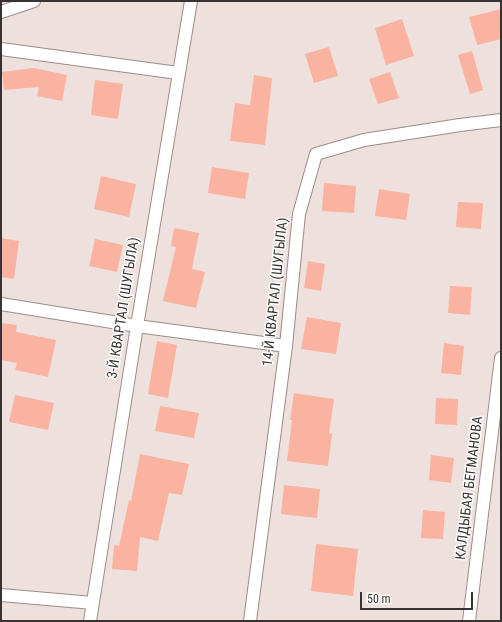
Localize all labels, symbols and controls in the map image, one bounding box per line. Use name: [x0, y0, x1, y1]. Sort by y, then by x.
street label: 14-Й КВАРТАЛ (ШУГЫЛА): [260, 217, 292, 367]
street label: 3-Й КВАРТАЛ (ШУГЫЛА): [105, 236, 143, 380]
street label: КАЛДЫБАЯ БЕГМАНОВА: [453, 415, 487, 561]
scale bar: [362, 584, 475, 610]
text: 50 m: [367, 592, 391, 606]

